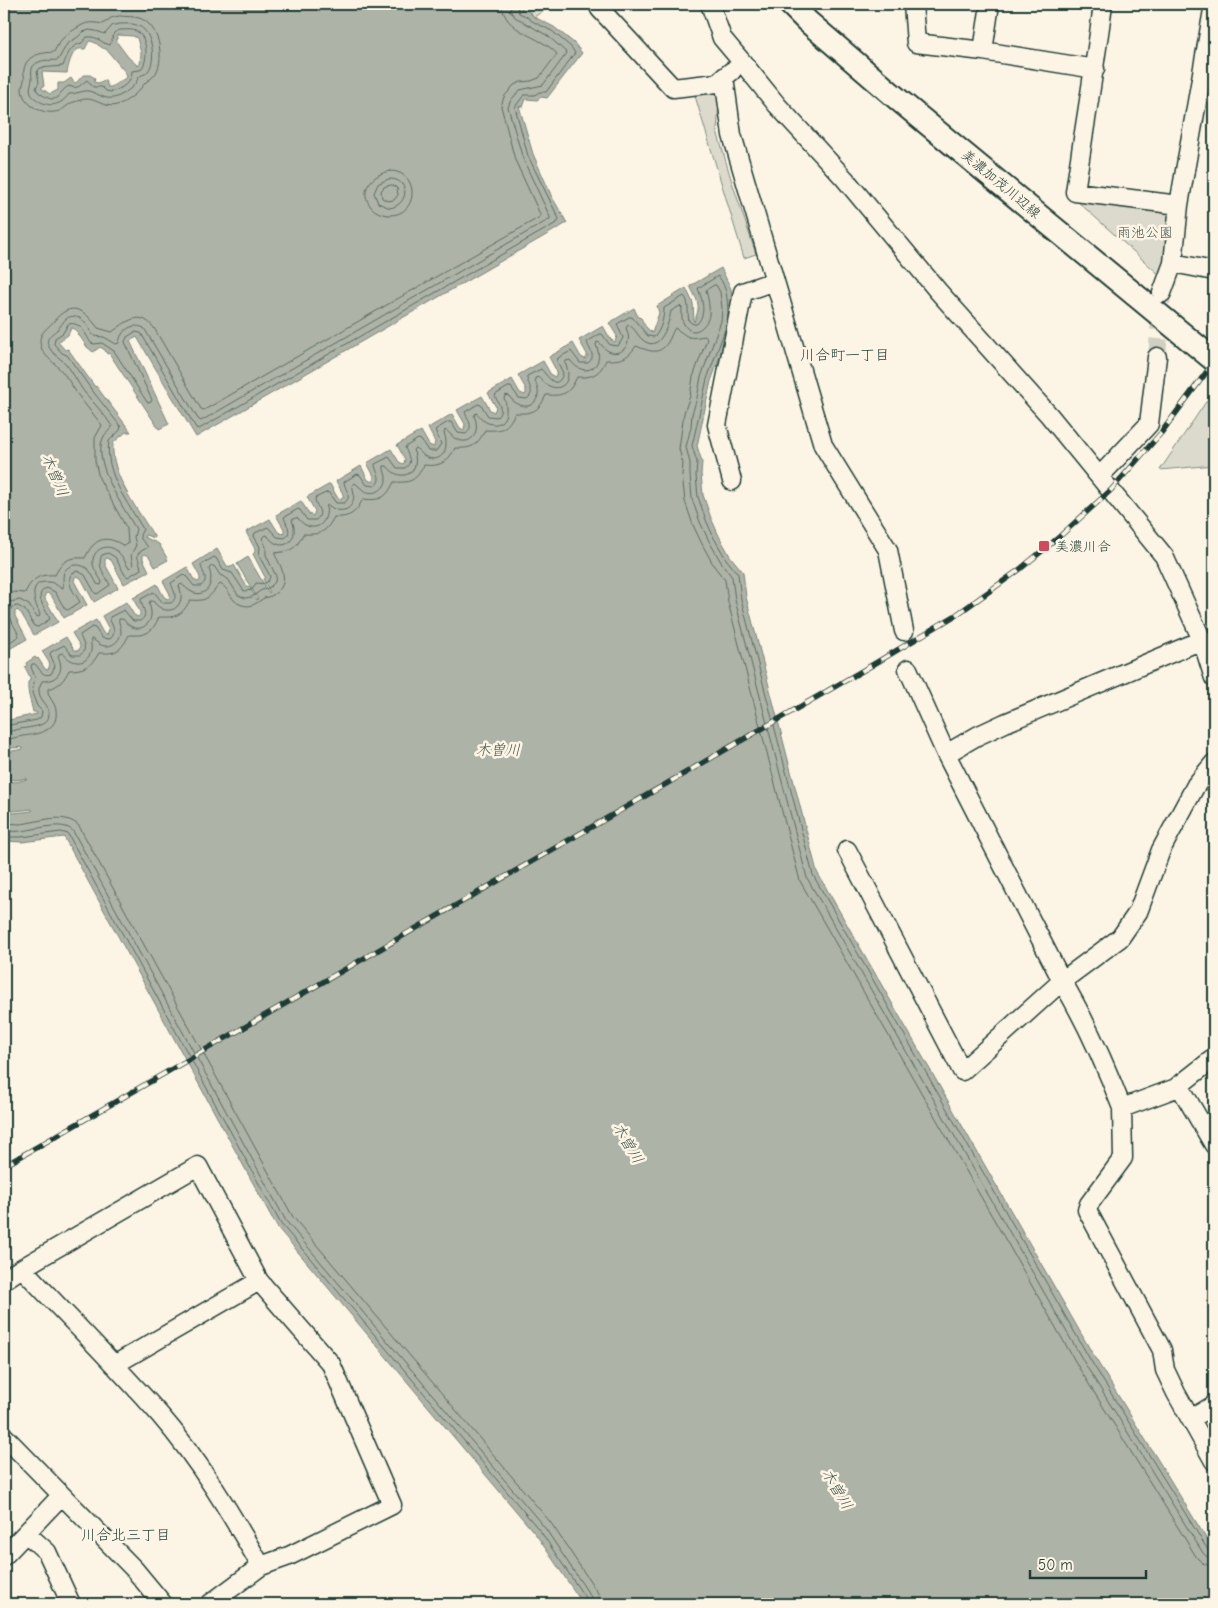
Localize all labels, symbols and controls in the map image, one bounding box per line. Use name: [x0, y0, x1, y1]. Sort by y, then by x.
street label: 美濃加茂川辺線: [958, 146, 1044, 222]
park label: 雨池公園: [1117, 224, 1173, 241]
district label: 川合町一丁目: [800, 346, 890, 364]
water label: 木曽川: [38, 451, 72, 499]
place label: 美濃川合: [1055, 538, 1111, 555]
marker: 美濃川合: [1037, 539, 1051, 553]
water label: 木曽川: [475, 741, 521, 759]
water label: 木曽川: [609, 1119, 647, 1167]
water label: 木曽川: [818, 1465, 856, 1513]
district label: 川合北三丁目: [81, 1526, 171, 1544]
scale bar: [1030, 1548, 1147, 1580]
text: 50 m: [1038, 1556, 1073, 1574]

